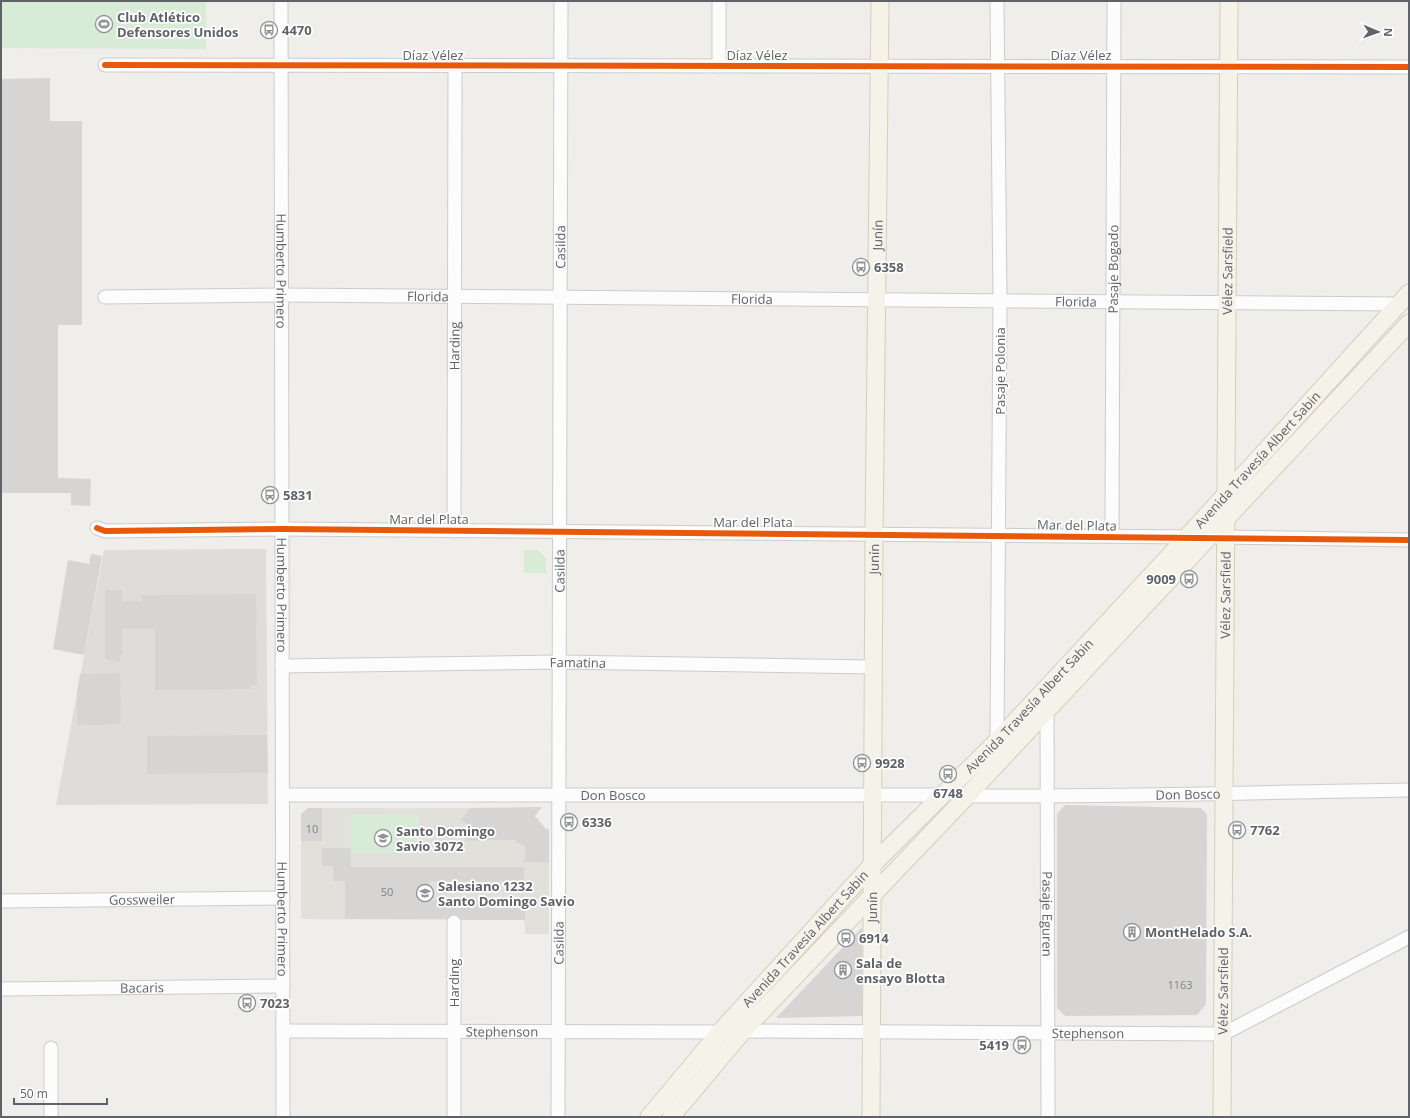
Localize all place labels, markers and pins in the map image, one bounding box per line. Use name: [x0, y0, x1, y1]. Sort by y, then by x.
place label: Club Atlético Defensores Unidos: [117, 8, 239, 41]
sports icon: Club Atlético Defensores Unidos: [94, 14, 114, 34]
bus stop icon: 4470: [259, 20, 279, 40]
place label: 4470: [282, 21, 312, 39]
bus stop icon: 6358: [851, 257, 871, 277]
place label: 6358: [874, 258, 904, 276]
bus stop icon: 5831: [260, 485, 280, 505]
place label: 5831: [283, 486, 313, 504]
bus stop icon: 9009: [1179, 569, 1199, 589]
place label: 9009: [1146, 570, 1176, 588]
bus stop icon: 9928: [852, 753, 872, 773]
place label: 9928: [875, 754, 905, 772]
bus stop icon: 6748: [938, 764, 958, 784]
place label: 6748: [933, 784, 963, 802]
bus stop icon: 6336: [559, 812, 579, 832]
place label: 6336: [582, 813, 612, 831]
bus stop icon: 7762: [1227, 820, 1247, 840]
place label: 7762: [1250, 821, 1280, 839]
place label: Santo Domingo Savio 3072: [396, 822, 495, 855]
school or university icon: Santo Domingo Savio 3072: [373, 828, 393, 848]
place label: Salesiano 1232 Santo Domingo Savio: [438, 877, 575, 910]
school or university icon: Salesiano 1232 Santo Domingo Savio: [415, 883, 435, 903]
building icon: MontHelado S.A.: [1122, 922, 1142, 942]
place label: MontHelado S.A.: [1145, 923, 1252, 941]
bus stop icon: 6914: [836, 928, 856, 948]
place label: 6914: [859, 929, 889, 947]
place label: Sala de ensayo Blotta: [856, 954, 945, 987]
building icon: Sala de ensayo Blotta: [833, 960, 853, 980]
bus stop icon: 7023: [237, 993, 257, 1013]
place label: 7023: [260, 994, 290, 1012]
bus stop icon: 5419: [1012, 1035, 1032, 1055]
place label: 5419: [979, 1036, 1009, 1054]

